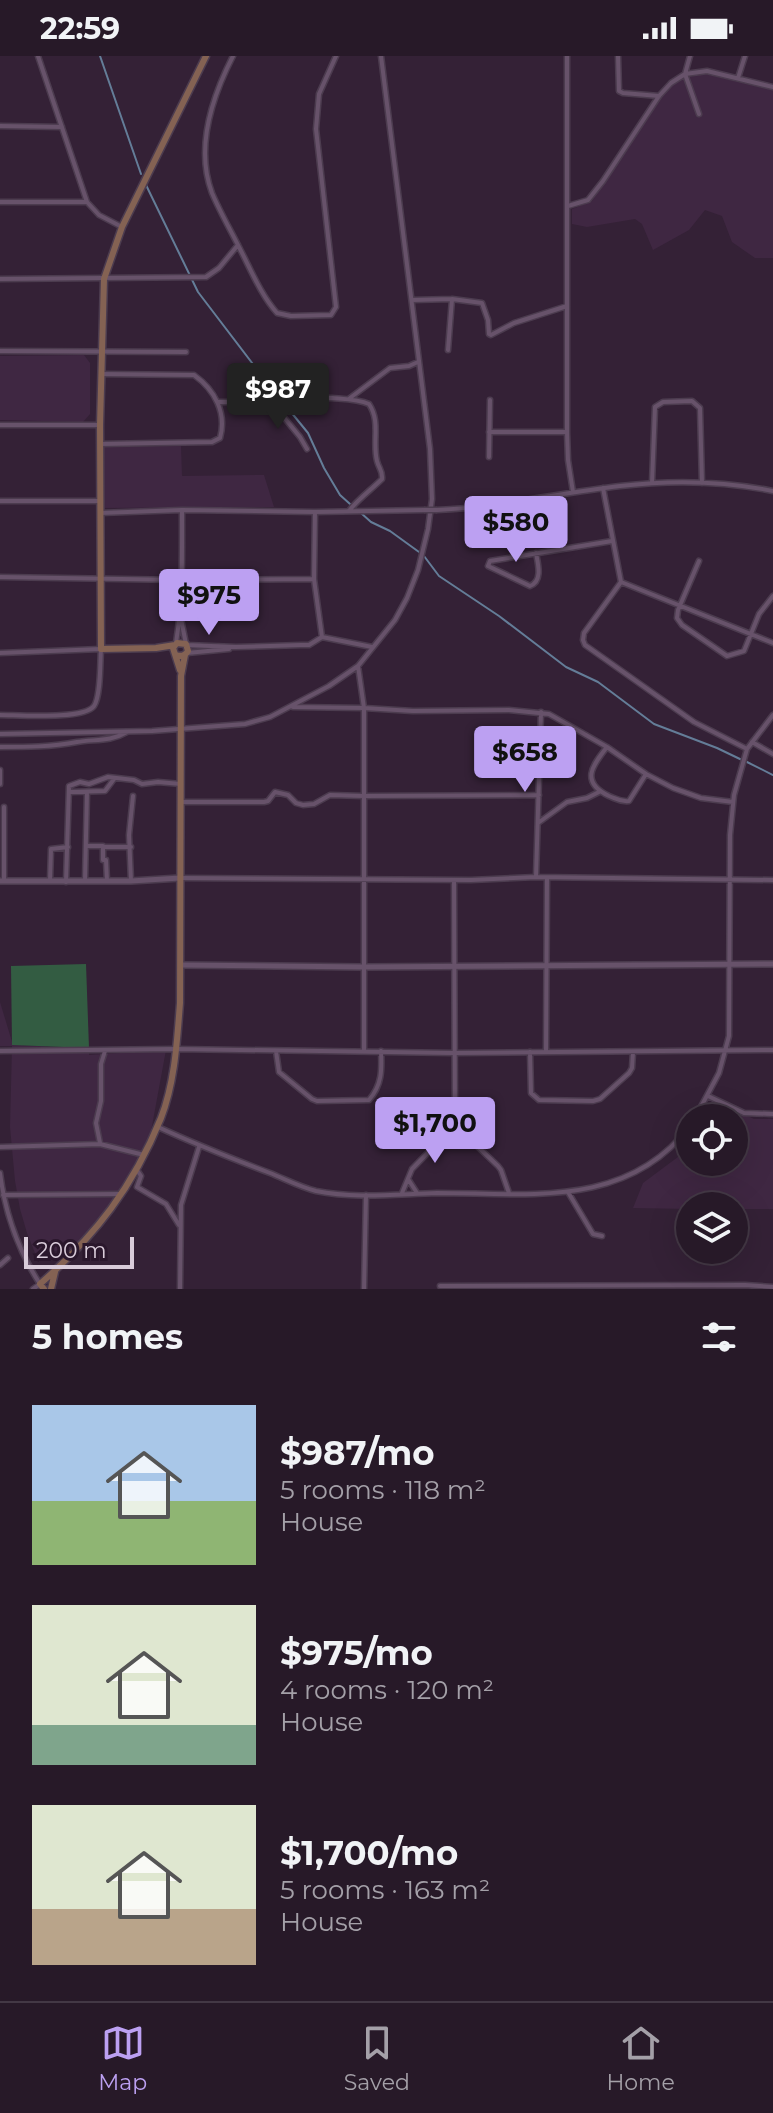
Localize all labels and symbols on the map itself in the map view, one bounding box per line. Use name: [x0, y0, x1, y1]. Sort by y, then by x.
pin: $987: [231, 363, 325, 431]
pin: $580: [469, 496, 563, 564]
pin: $975: [162, 569, 256, 637]
pin: $658: [478, 726, 572, 794]
pin: $1,700: [370, 1097, 500, 1165]
scale bar: [24, 1233, 134, 1269]

